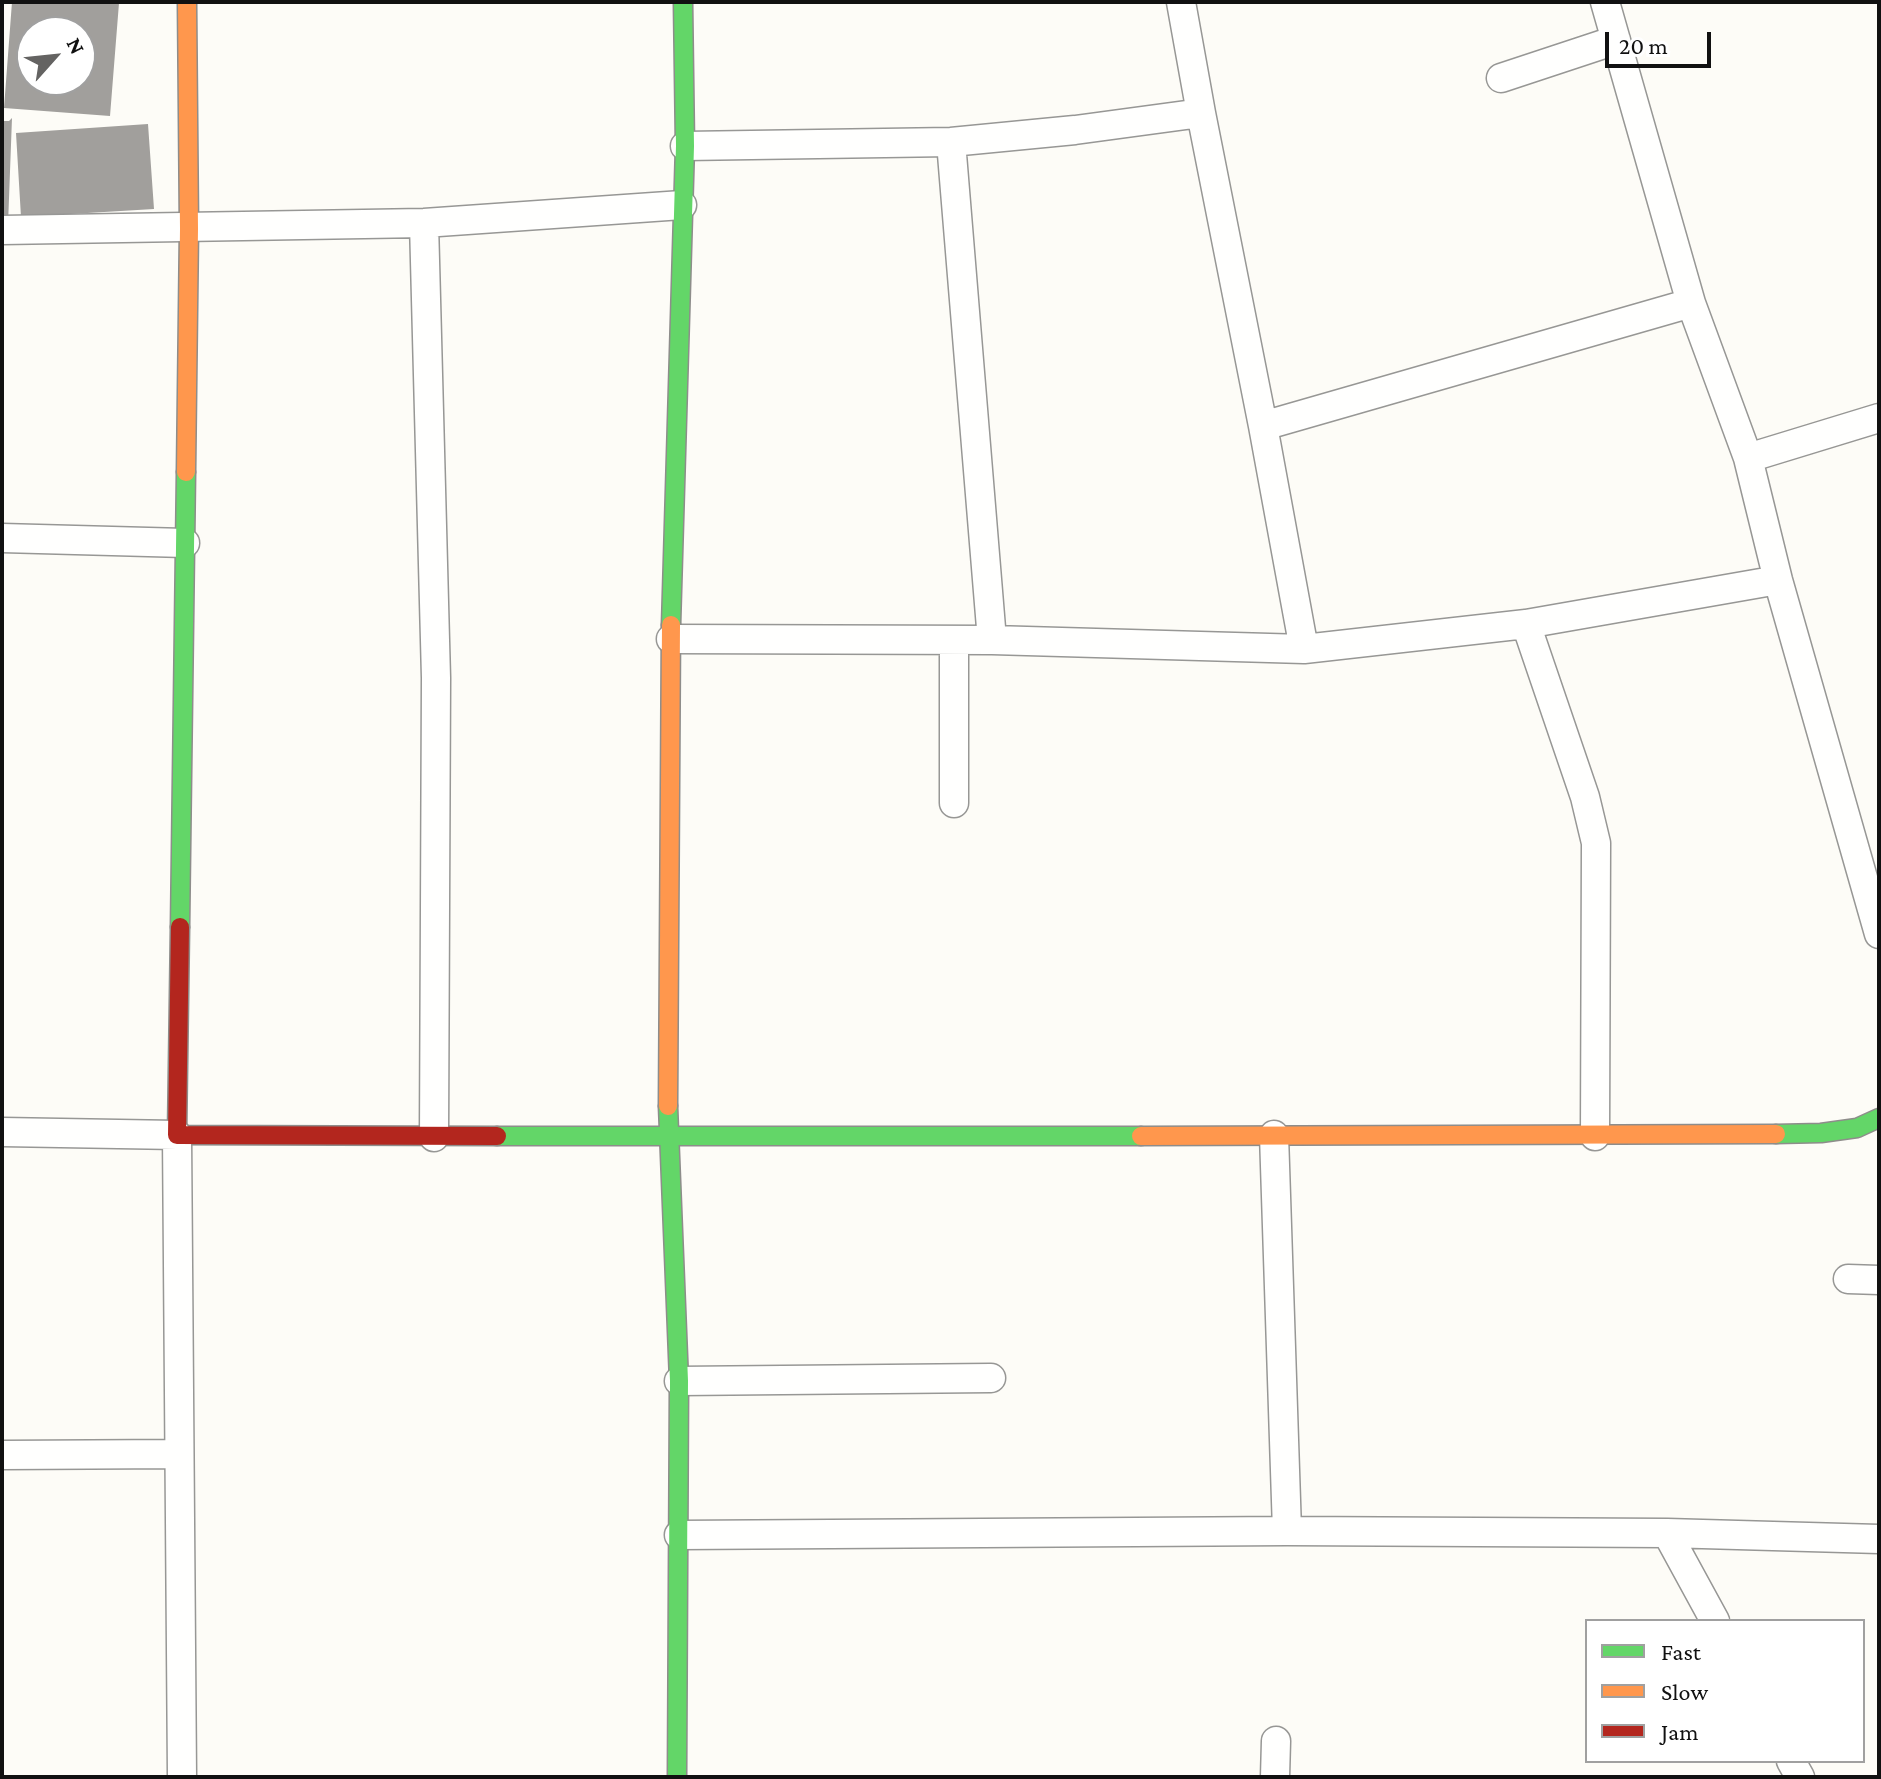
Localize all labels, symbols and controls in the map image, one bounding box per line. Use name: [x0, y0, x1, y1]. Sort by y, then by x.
north arrow: [16, 16, 96, 96]
scale bar: [1609, 16, 1715, 66]
text: 20 m: [1619, 32, 1668, 59]
text: N: [62, 33, 91, 58]
legend: [1585, 1619, 1865, 1763]
text: Fast: [1661, 1638, 1701, 1665]
text: Slow: [1661, 1678, 1708, 1705]
text: Jam: [1661, 1718, 1699, 1745]

